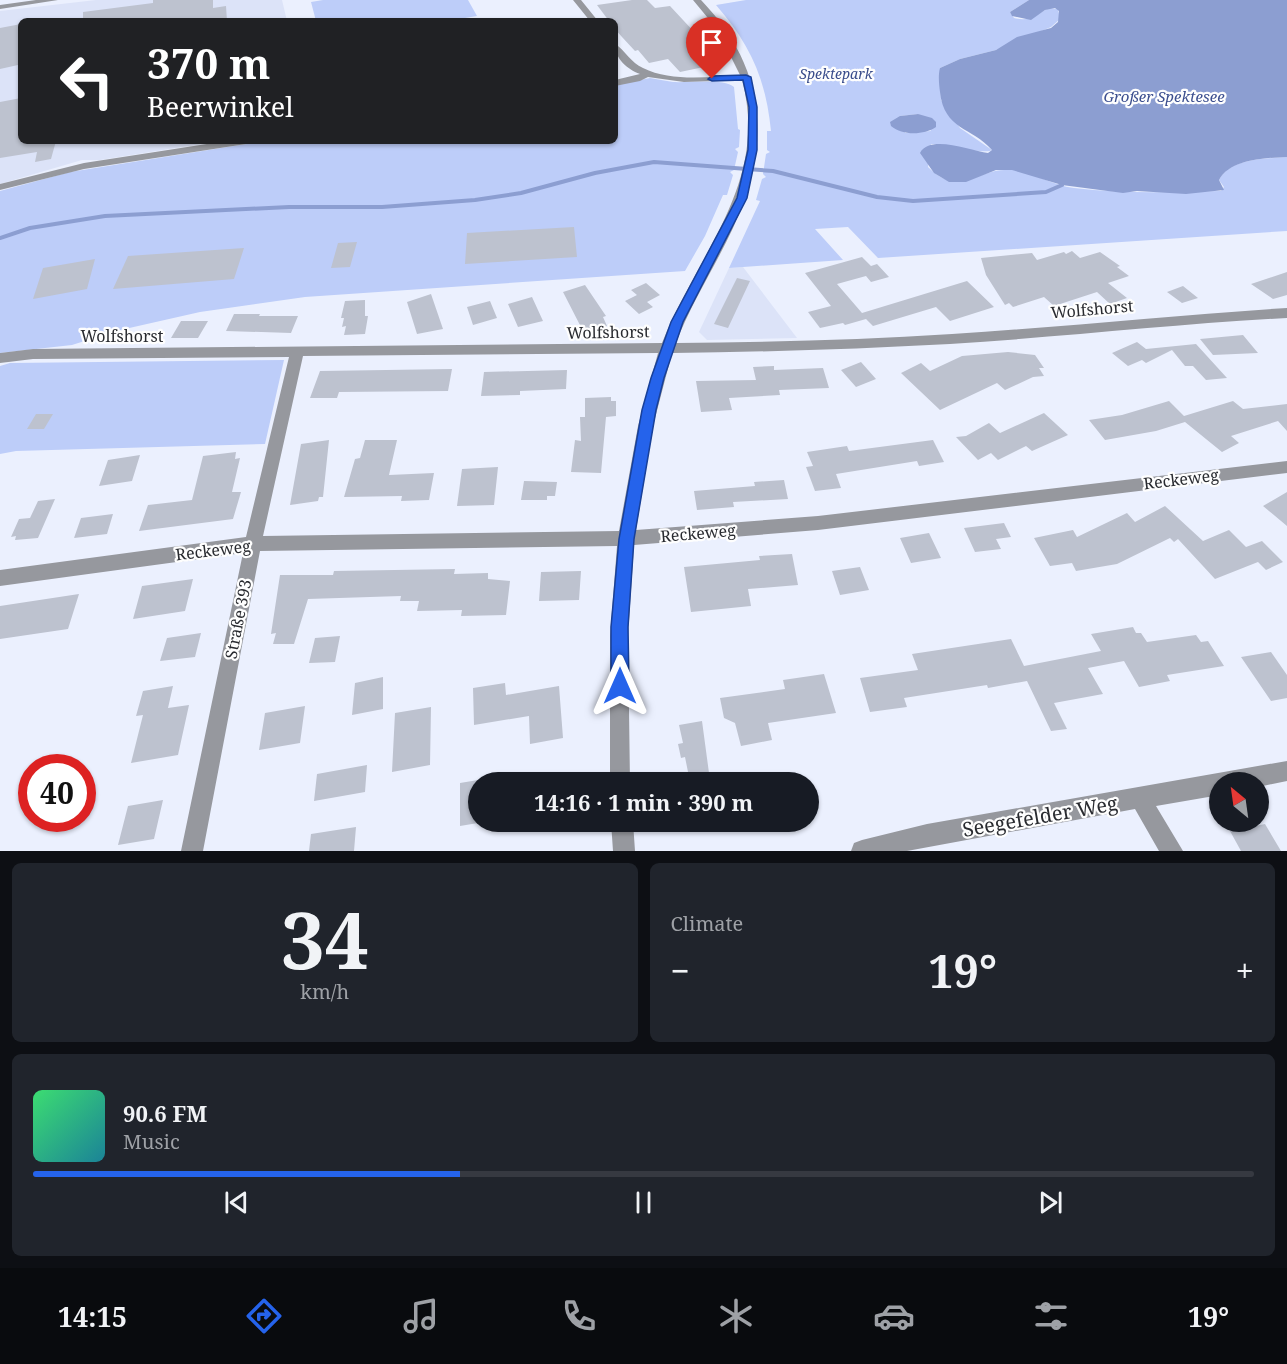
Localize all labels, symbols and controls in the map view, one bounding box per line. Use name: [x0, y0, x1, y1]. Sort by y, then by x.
pin: [686, 17, 737, 79]
icon: arrive: [695, 26, 728, 59]
text: 370 m: [147, 34, 271, 91]
icon: left: [48, 42, 126, 120]
park label: Spektepark: [799, 64, 874, 83]
water label: Großer Spektesee: [1103, 86, 1225, 106]
text: Beerwinkel: [147, 88, 294, 125]
street label: Wolfshorst: [1050, 294, 1135, 324]
street label: Wolfshorst: [566, 320, 650, 344]
street label: Wolfshorst: [81, 325, 164, 347]
street label: Reckeweg: [1142, 463, 1220, 495]
street label: Reckeweg: [659, 519, 737, 547]
street label: Reckeweg: [174, 534, 252, 566]
street label: Straße 393: [220, 577, 256, 661]
position arrow: [588, 654, 652, 718]
speed limit sign: 40: [18, 754, 96, 832]
north arrow: [1209, 772, 1269, 832]
map controls: [1209, 772, 1269, 832]
text: 14:16 · 1 min · 390 m: [534, 787, 753, 817]
street label: Seegefelder Weg: [960, 789, 1120, 843]
text: 34: [281, 886, 369, 992]
text: Climate: [671, 910, 743, 937]
text: 19°: [928, 940, 997, 1001]
text: −: [671, 948, 690, 993]
text: +: [1236, 948, 1254, 993]
text: km/h: [300, 978, 349, 1005]
text: 90.6 FM: [123, 1098, 207, 1128]
text: Music: [123, 1128, 180, 1155]
icon: previous: [220, 1186, 253, 1219]
icon: pause: [627, 1186, 660, 1219]
icon: next: [1034, 1186, 1067, 1219]
icon: directions: [243, 1295, 285, 1337]
icon: music: [400, 1295, 442, 1337]
icon: phone: [558, 1295, 600, 1337]
icon: climate: [715, 1295, 757, 1337]
icon: car: [873, 1295, 915, 1337]
icon: filters: [1030, 1295, 1072, 1337]
text: 14:15: [58, 1298, 127, 1335]
text: 19°: [1188, 1298, 1229, 1335]

